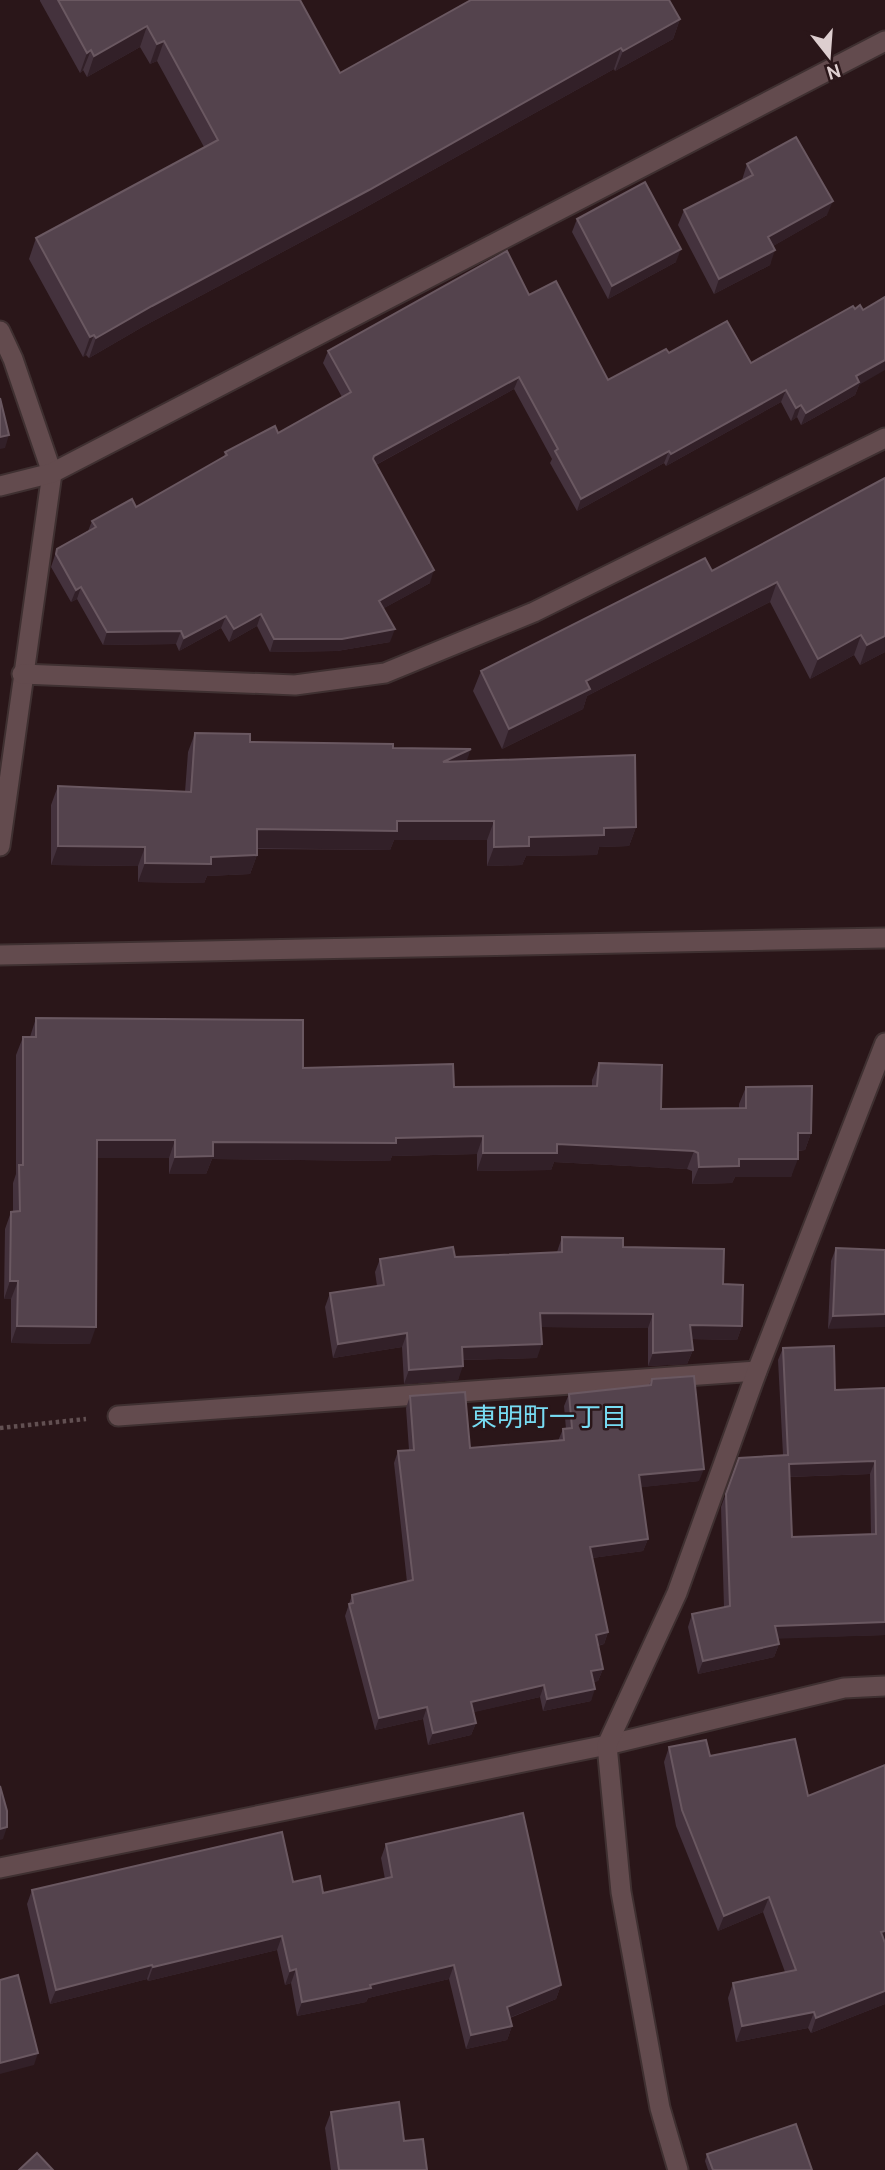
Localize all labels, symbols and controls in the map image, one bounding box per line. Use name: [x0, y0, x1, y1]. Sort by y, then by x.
north arrow: [794, 21, 864, 91]
text: N: [824, 59, 844, 85]
district label: 東明町一丁目: [471, 1401, 627, 1433]

